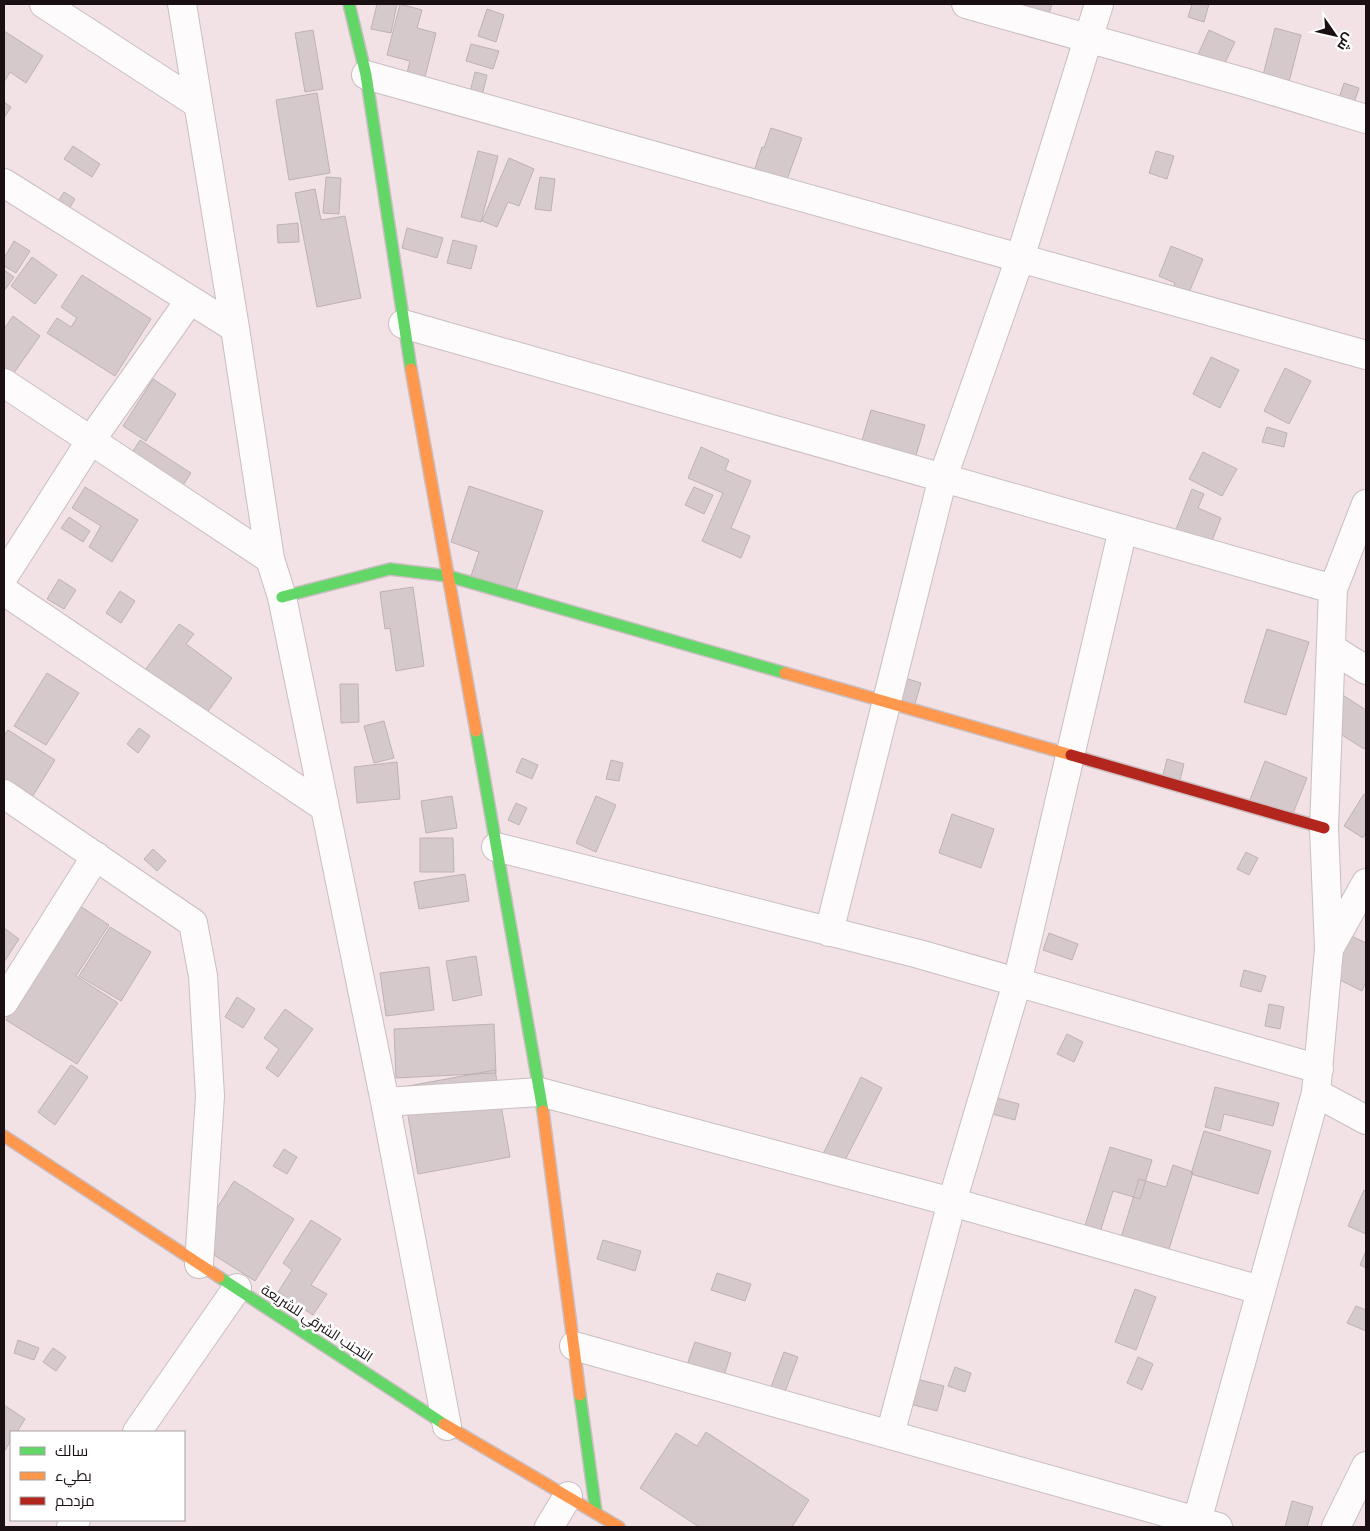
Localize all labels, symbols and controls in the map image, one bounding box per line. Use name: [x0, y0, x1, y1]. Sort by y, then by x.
north arrow: [1310, 10, 1360, 60]
text: ش: [1330, 28, 1362, 57]
street label: التجنب الشرقي للشريعة: [256, 1277, 378, 1369]
legend: [10, 1431, 185, 1521]
text: سالك: [55, 1436, 88, 1465]
text: بطيء: [55, 1461, 92, 1490]
text: مزدحم: [55, 1486, 95, 1515]

